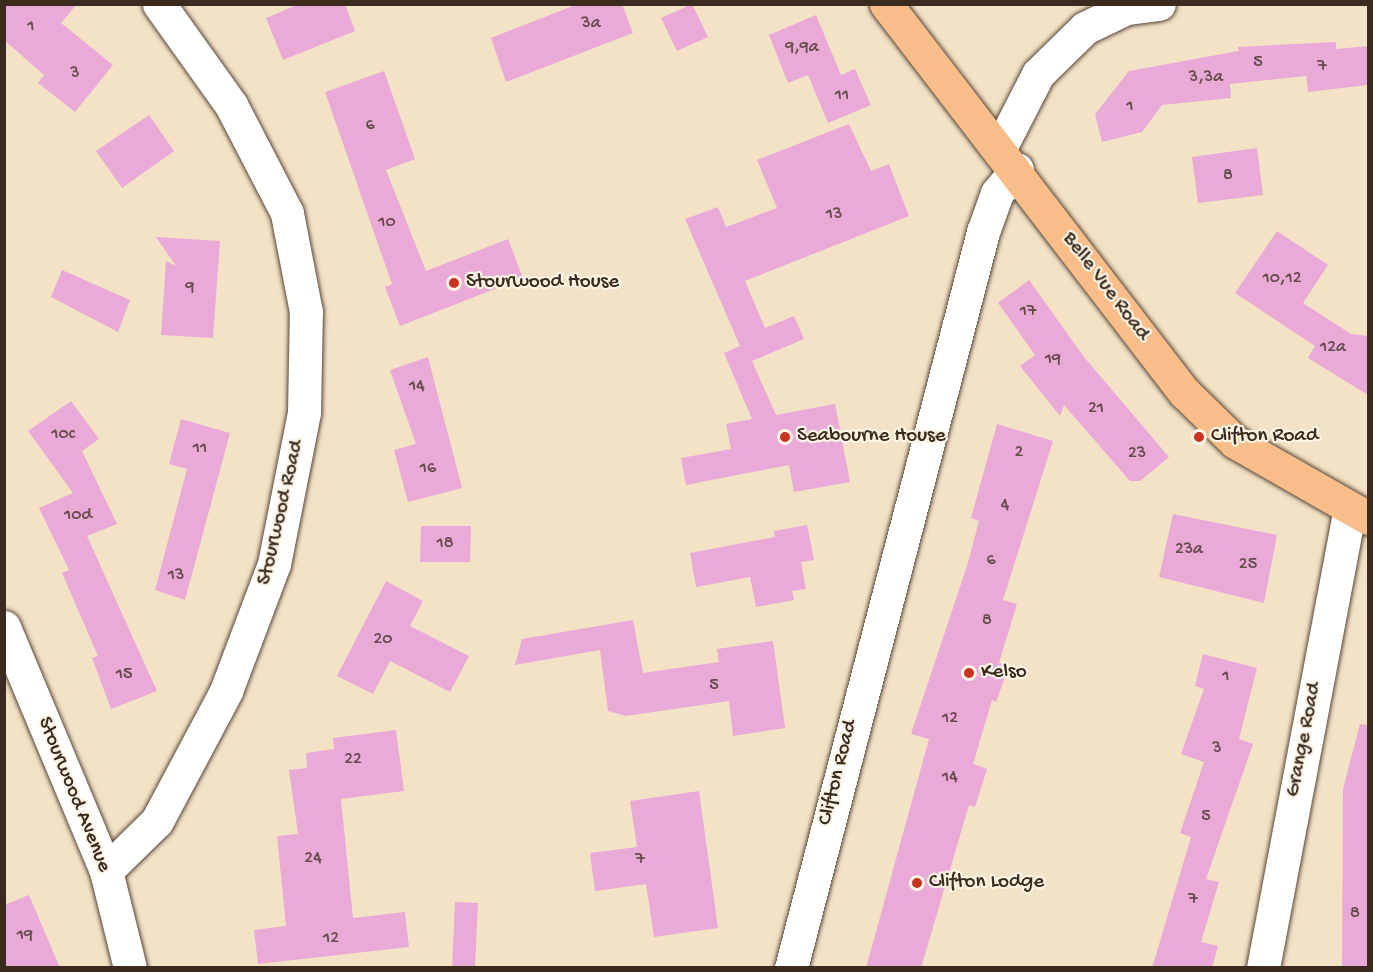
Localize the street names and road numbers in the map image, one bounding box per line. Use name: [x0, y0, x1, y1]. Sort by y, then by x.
street label: Belle Vue Road: [1056, 228, 1154, 346]
street label: Stourwood Road: [253, 438, 311, 588]
street label: Grange Road: [1282, 681, 1328, 799]
street label: Stourwood Avenue: [30, 714, 116, 876]
street label: Clifton Road: [814, 718, 864, 828]

